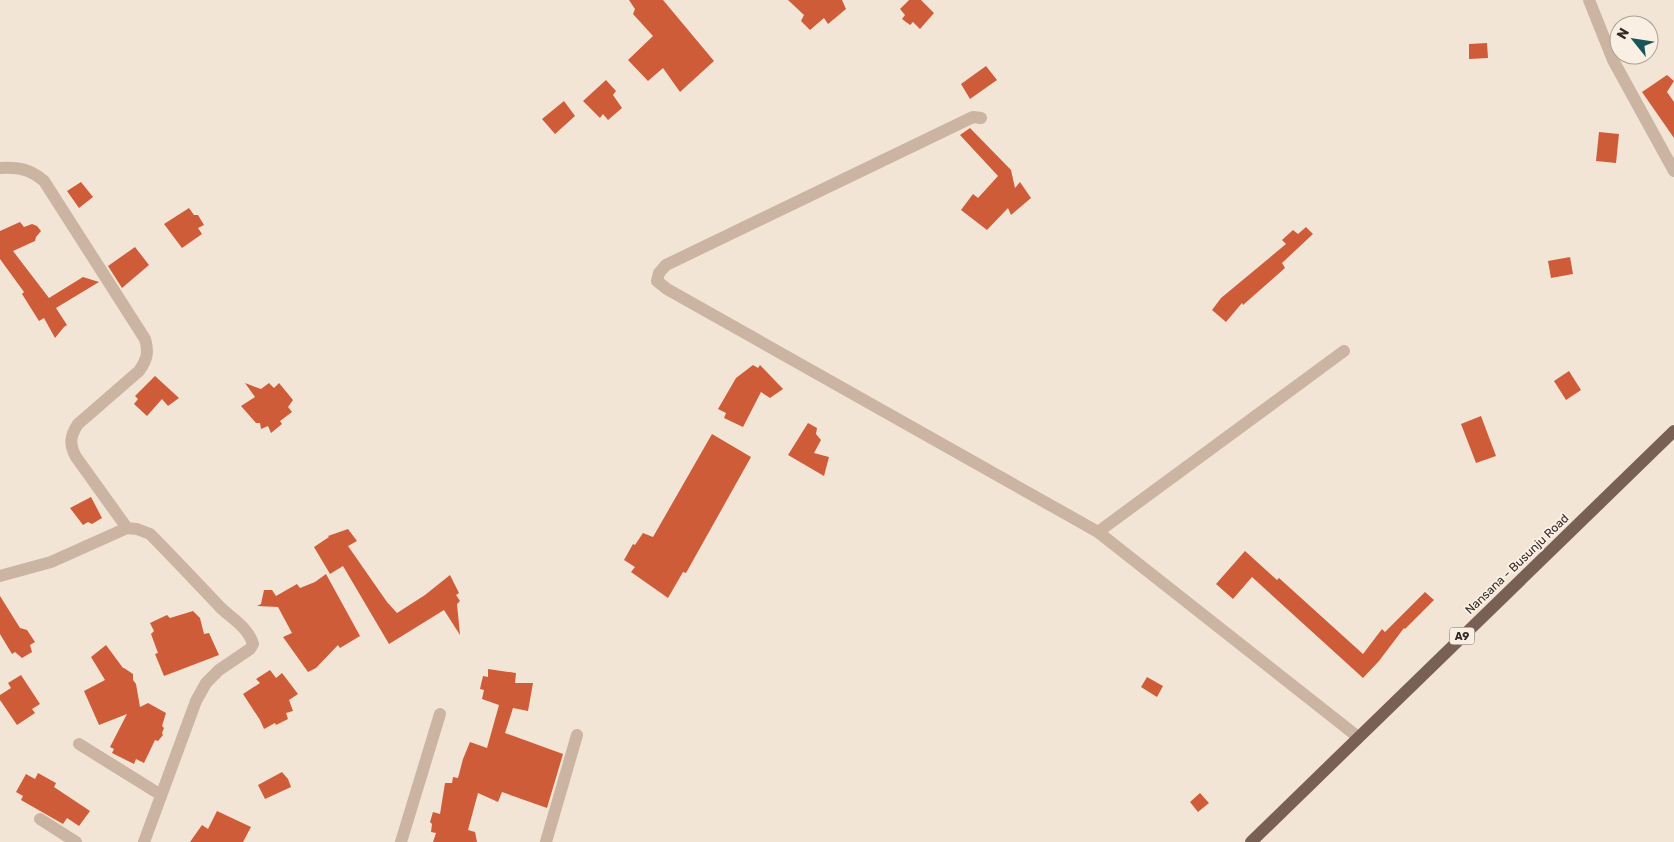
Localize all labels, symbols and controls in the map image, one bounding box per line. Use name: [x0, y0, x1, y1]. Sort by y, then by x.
north arrow: [1609, 15, 1659, 65]
text: N: [1613, 25, 1633, 42]
street label: Nansana - Busunju Road: [1462, 511, 1572, 617]
road number: A9: [1450, 628, 1474, 644]

